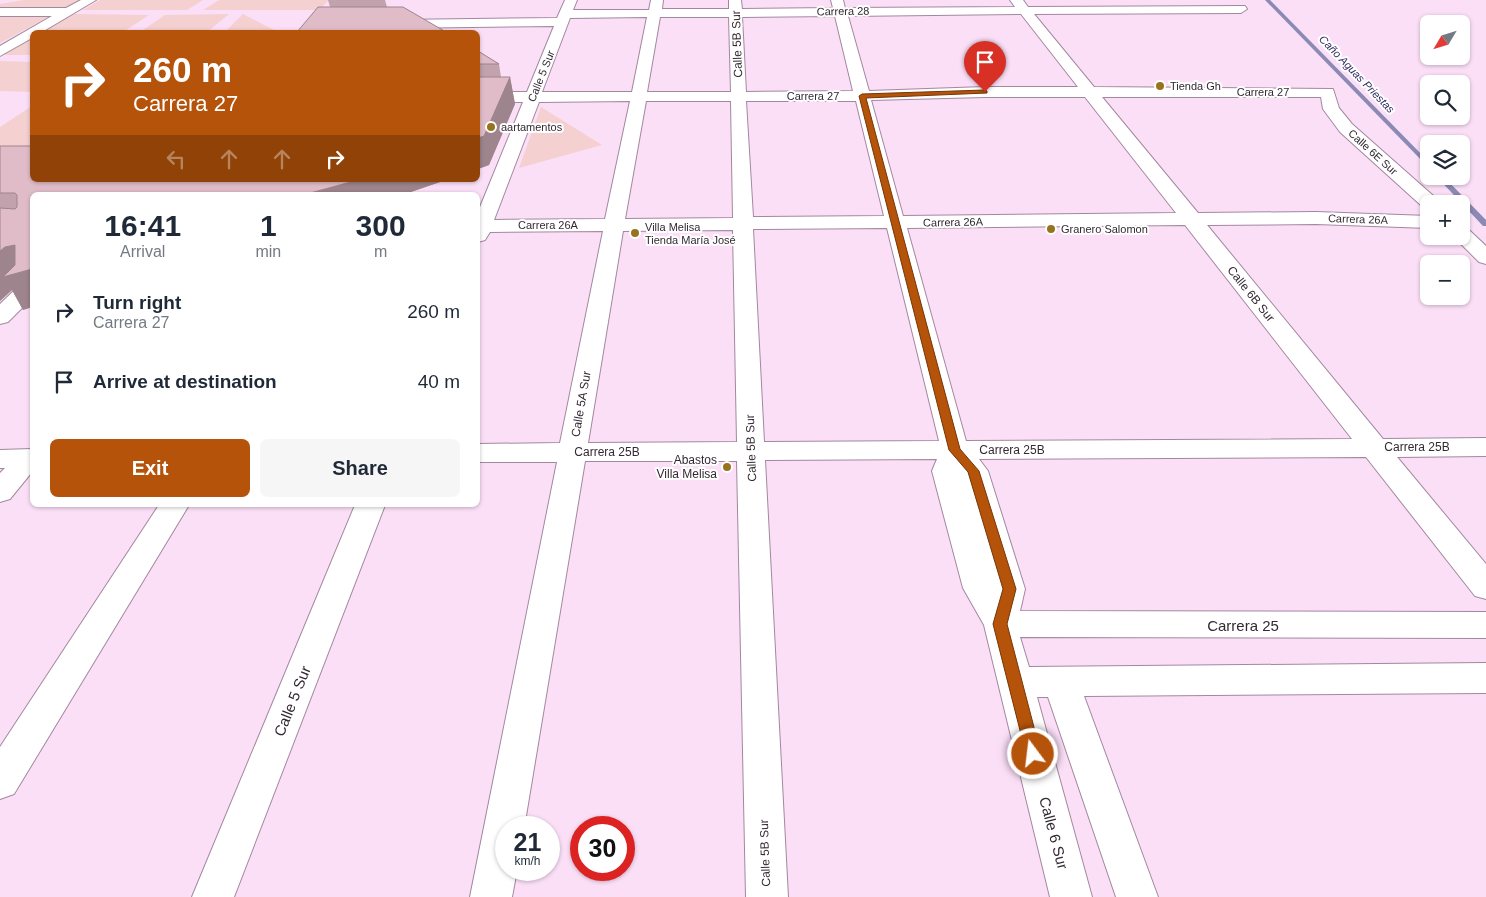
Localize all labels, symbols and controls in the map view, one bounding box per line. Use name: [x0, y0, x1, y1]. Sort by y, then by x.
street label: Carrera 28: [817, 5, 869, 17]
street label: Calle 5B Sur: [729, 10, 745, 78]
north arrow: [1420, 15, 1470, 65]
map controls: [1420, 15, 1470, 305]
water label: Caño Aguas Priestas: [1317, 33, 1397, 116]
pin: [964, 41, 1006, 92]
street label: Calle 5 Sur: [525, 48, 557, 103]
icon: arrive: [971, 48, 999, 76]
icon: right: [50, 50, 115, 115]
text: 260 m: [133, 50, 232, 89]
button: search: [1420, 75, 1470, 125]
marker: Tienda Gh: [1154, 80, 1166, 92]
place label: Tienda Gh: [1170, 80, 1221, 92]
street label: Carrera 27: [1237, 86, 1289, 98]
street label: Carrera 27: [787, 90, 839, 102]
text: Carrera 27: [133, 91, 238, 116]
marker: aartamentos: [485, 121, 497, 133]
place label: aartamentos: [501, 121, 563, 133]
street label: Calle 6E Sur: [1346, 127, 1400, 177]
button: layers: [1420, 135, 1470, 185]
icon: left: [162, 145, 190, 173]
icon: ahead: [215, 145, 243, 173]
icon: ahead: [268, 145, 296, 173]
icon: right: [321, 145, 349, 173]
button: +: [1420, 195, 1470, 245]
text: 16:41: [104, 209, 181, 242]
text: 1: [260, 209, 277, 242]
text: 300: [356, 209, 406, 242]
street label: Carrera 26A: [1328, 212, 1389, 226]
street label: Carrera 26A: [923, 215, 984, 229]
street label: Carrera 26A: [518, 219, 579, 231]
place label: Villa Melisa Tienda María José: [645, 221, 736, 246]
marker: Granero Salomon: [1045, 223, 1057, 235]
place label: Granero Salomon: [1061, 223, 1148, 235]
marker: Villa Melisa Tienda María José: [629, 227, 641, 239]
text: Arrival: [120, 243, 165, 260]
text: min: [255, 243, 281, 260]
text: m: [374, 243, 387, 260]
button: −: [1420, 255, 1470, 305]
street label: Calle 6B Sur: [1224, 263, 1278, 325]
text: Turn right: [93, 292, 181, 313]
icon: right: [50, 298, 78, 326]
text: 260 m: [407, 301, 460, 322]
text: Carrera 27: [93, 314, 169, 331]
icon: arrive: [50, 368, 78, 396]
street label: Calle 5A Sur: [568, 370, 594, 438]
text: Arrive at destination: [93, 371, 277, 392]
text: 40 m: [418, 371, 460, 392]
street label: Calle 5B Sur: [743, 414, 759, 482]
button: Exit: [50, 439, 250, 497]
button: Share: [260, 439, 460, 497]
street label: Carrera 25B: [1384, 440, 1450, 454]
street label: Carrera 25B: [979, 443, 1045, 457]
street label: Carrera 25B: [574, 445, 640, 459]
place label: Abastos Villa Melisa: [657, 453, 717, 481]
marker: Abastos Villa Melisa: [721, 461, 733, 473]
street label: Carrera 25: [1207, 617, 1279, 634]
street label: Calle 5 Sur: [270, 663, 314, 739]
position arrow: [1006, 727, 1058, 779]
street label: Calle 6 Sur: [1036, 795, 1072, 871]
speed limit sign: 30: [570, 816, 635, 881]
street label: Calle 5B Sur: [757, 819, 773, 887]
text: 21: [514, 828, 541, 856]
text: km/h: [514, 854, 541, 868]

